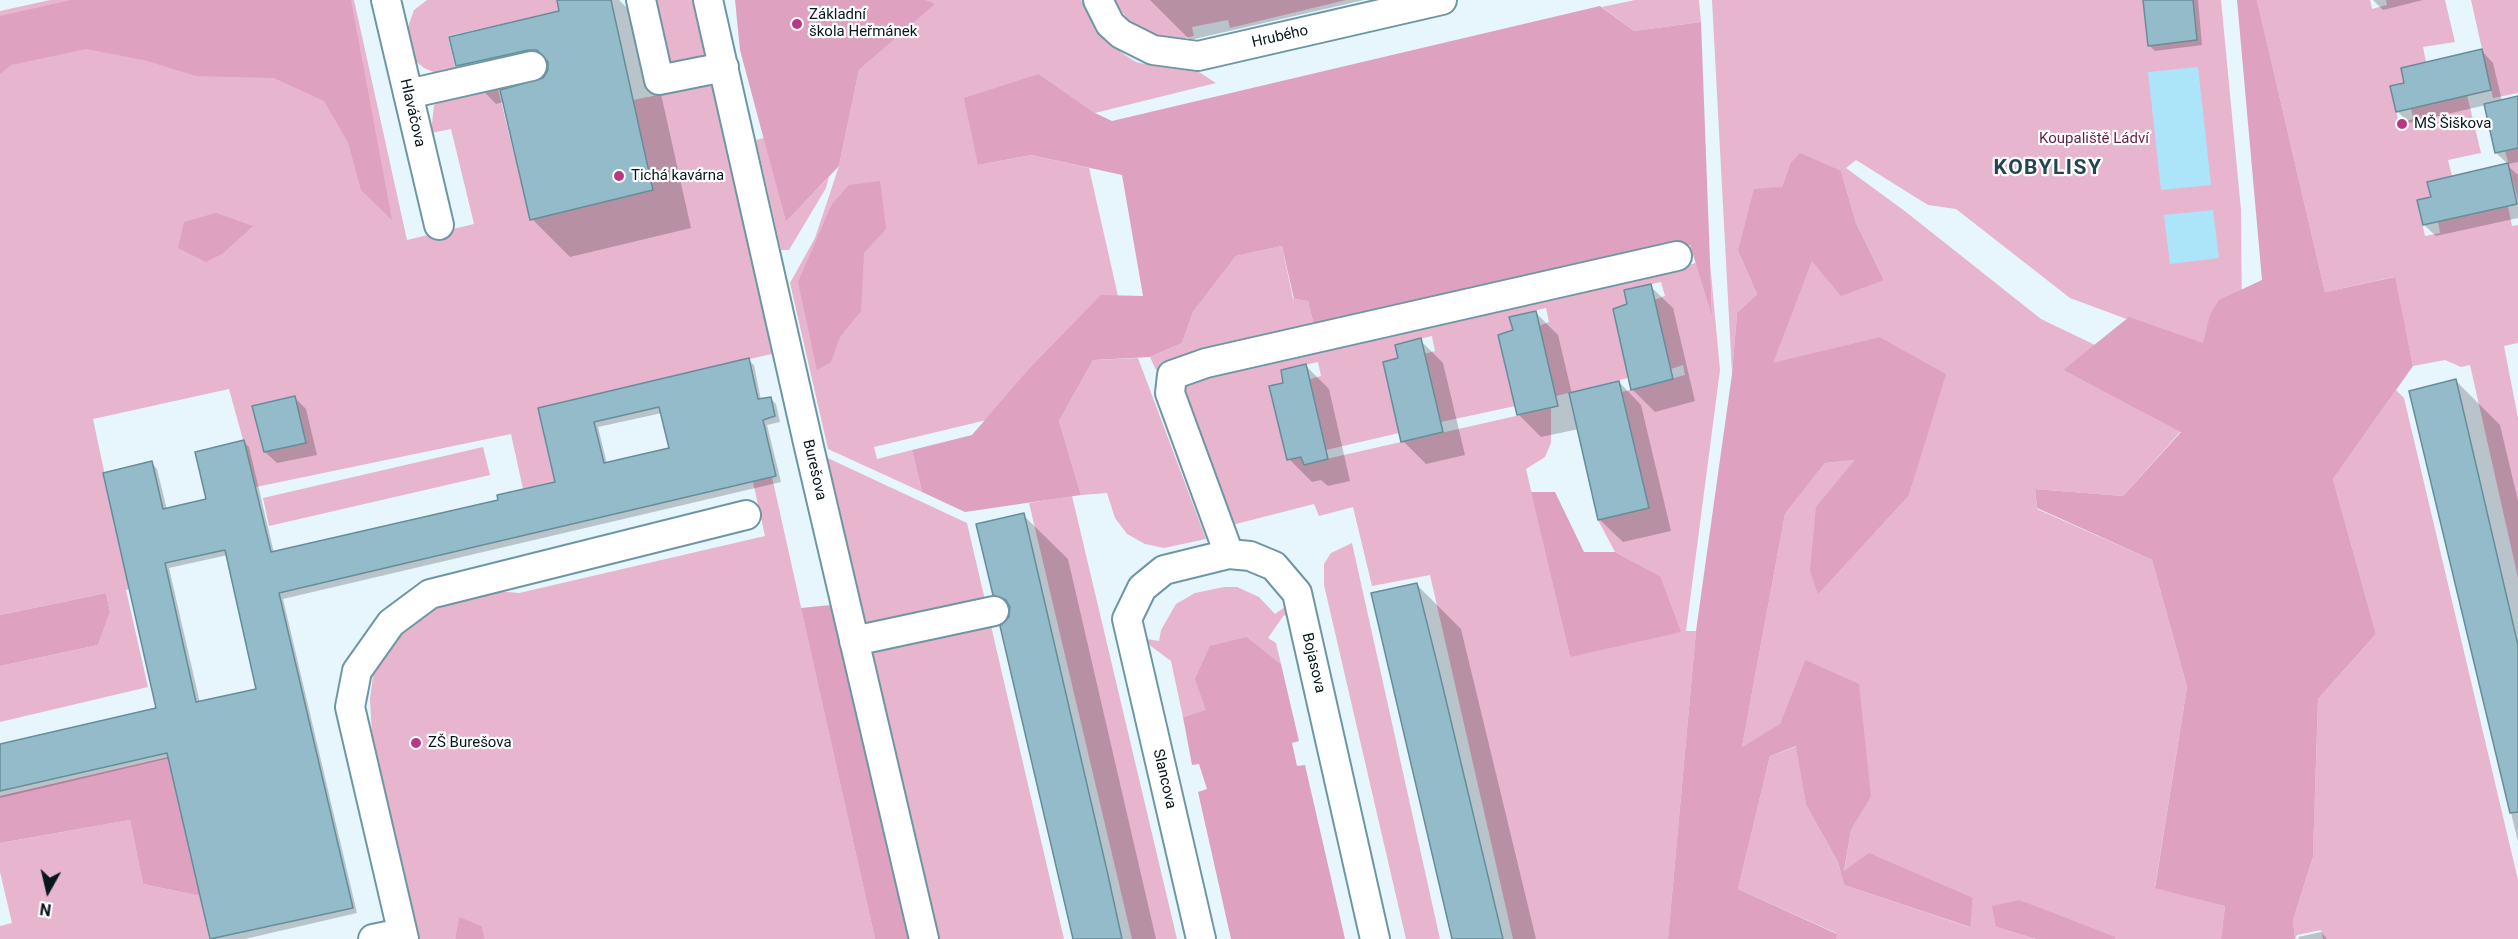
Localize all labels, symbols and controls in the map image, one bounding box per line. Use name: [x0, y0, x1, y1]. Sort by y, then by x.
place label: Základní škola Heřmánek: [809, 6, 917, 41]
marker: Základní škola Heřmánek: [790, 17, 804, 31]
street label: Hrubého: [1250, 22, 1310, 52]
street label: Hlaváčova: [395, 77, 429, 149]
place label: MŠ Šiškova: [2414, 115, 2491, 133]
marker: MŠ Šiškova: [2395, 117, 2409, 131]
park label: Koupaliště Ládví: [2039, 130, 2149, 148]
district label: KOBYLISY: [1994, 156, 2102, 182]
place label: Tichá kavárna: [631, 167, 724, 185]
marker: Tichá kavárna: [612, 169, 626, 183]
street label: Burešova: [798, 438, 830, 502]
street label: Bojasova: [1297, 631, 1329, 695]
place label: ZŠ Burešova: [428, 734, 512, 752]
marker: ZŠ Burešova: [409, 736, 423, 750]
street label: Slancova: [1148, 747, 1180, 811]
north arrow: [18, 861, 78, 921]
text: N: [39, 899, 52, 920]

